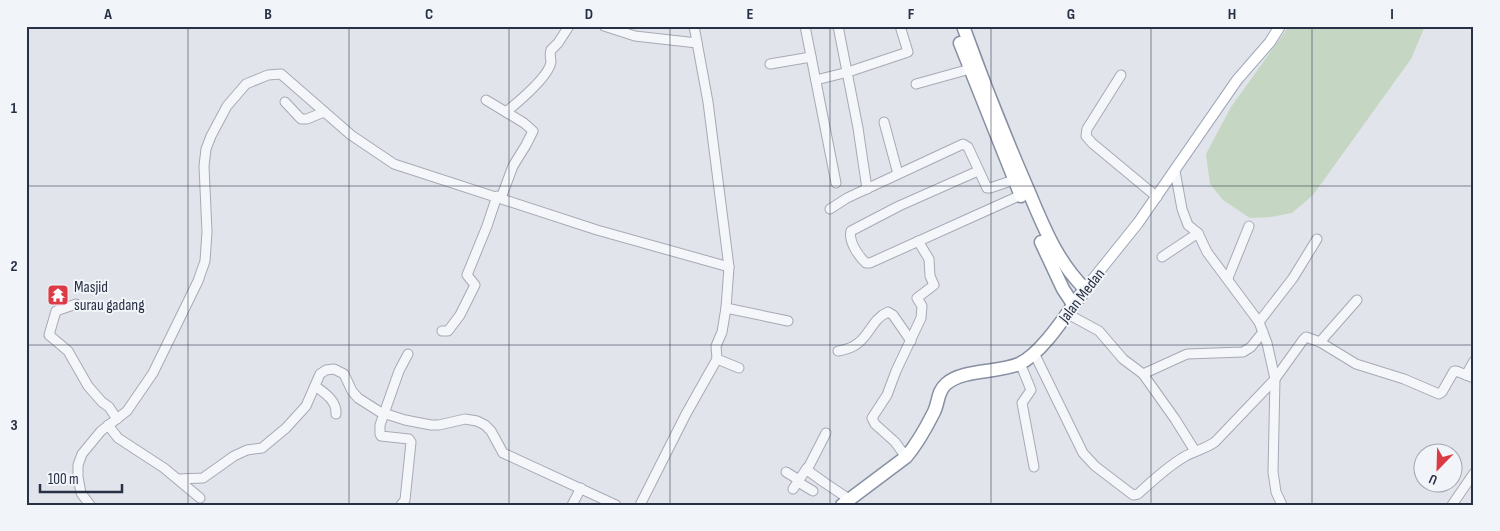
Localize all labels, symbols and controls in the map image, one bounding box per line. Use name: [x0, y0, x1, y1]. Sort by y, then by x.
text: A: [103, 5, 112, 24]
text: B: [264, 5, 272, 24]
text: C: [425, 5, 433, 24]
text: D: [585, 5, 593, 24]
text: E: [747, 5, 754, 24]
text: F: [908, 5, 915, 24]
text: G: [1067, 5, 1075, 24]
text: H: [1228, 5, 1236, 24]
text: I: [1390, 5, 1394, 24]
text: 1: [11, 99, 18, 118]
text: 2: [10, 257, 18, 276]
street label: Jalan Medan: [1055, 265, 1109, 328]
place label: Masjid surau gadang: [74, 278, 145, 315]
temple icon: Masjid surau gadang: [46, 283, 70, 307]
text: 3: [10, 416, 18, 435]
north arrow: [1412, 444, 1462, 494]
scale bar: [40, 461, 122, 493]
text: 100 m: [48, 470, 79, 489]
text: U: [1426, 470, 1440, 489]

